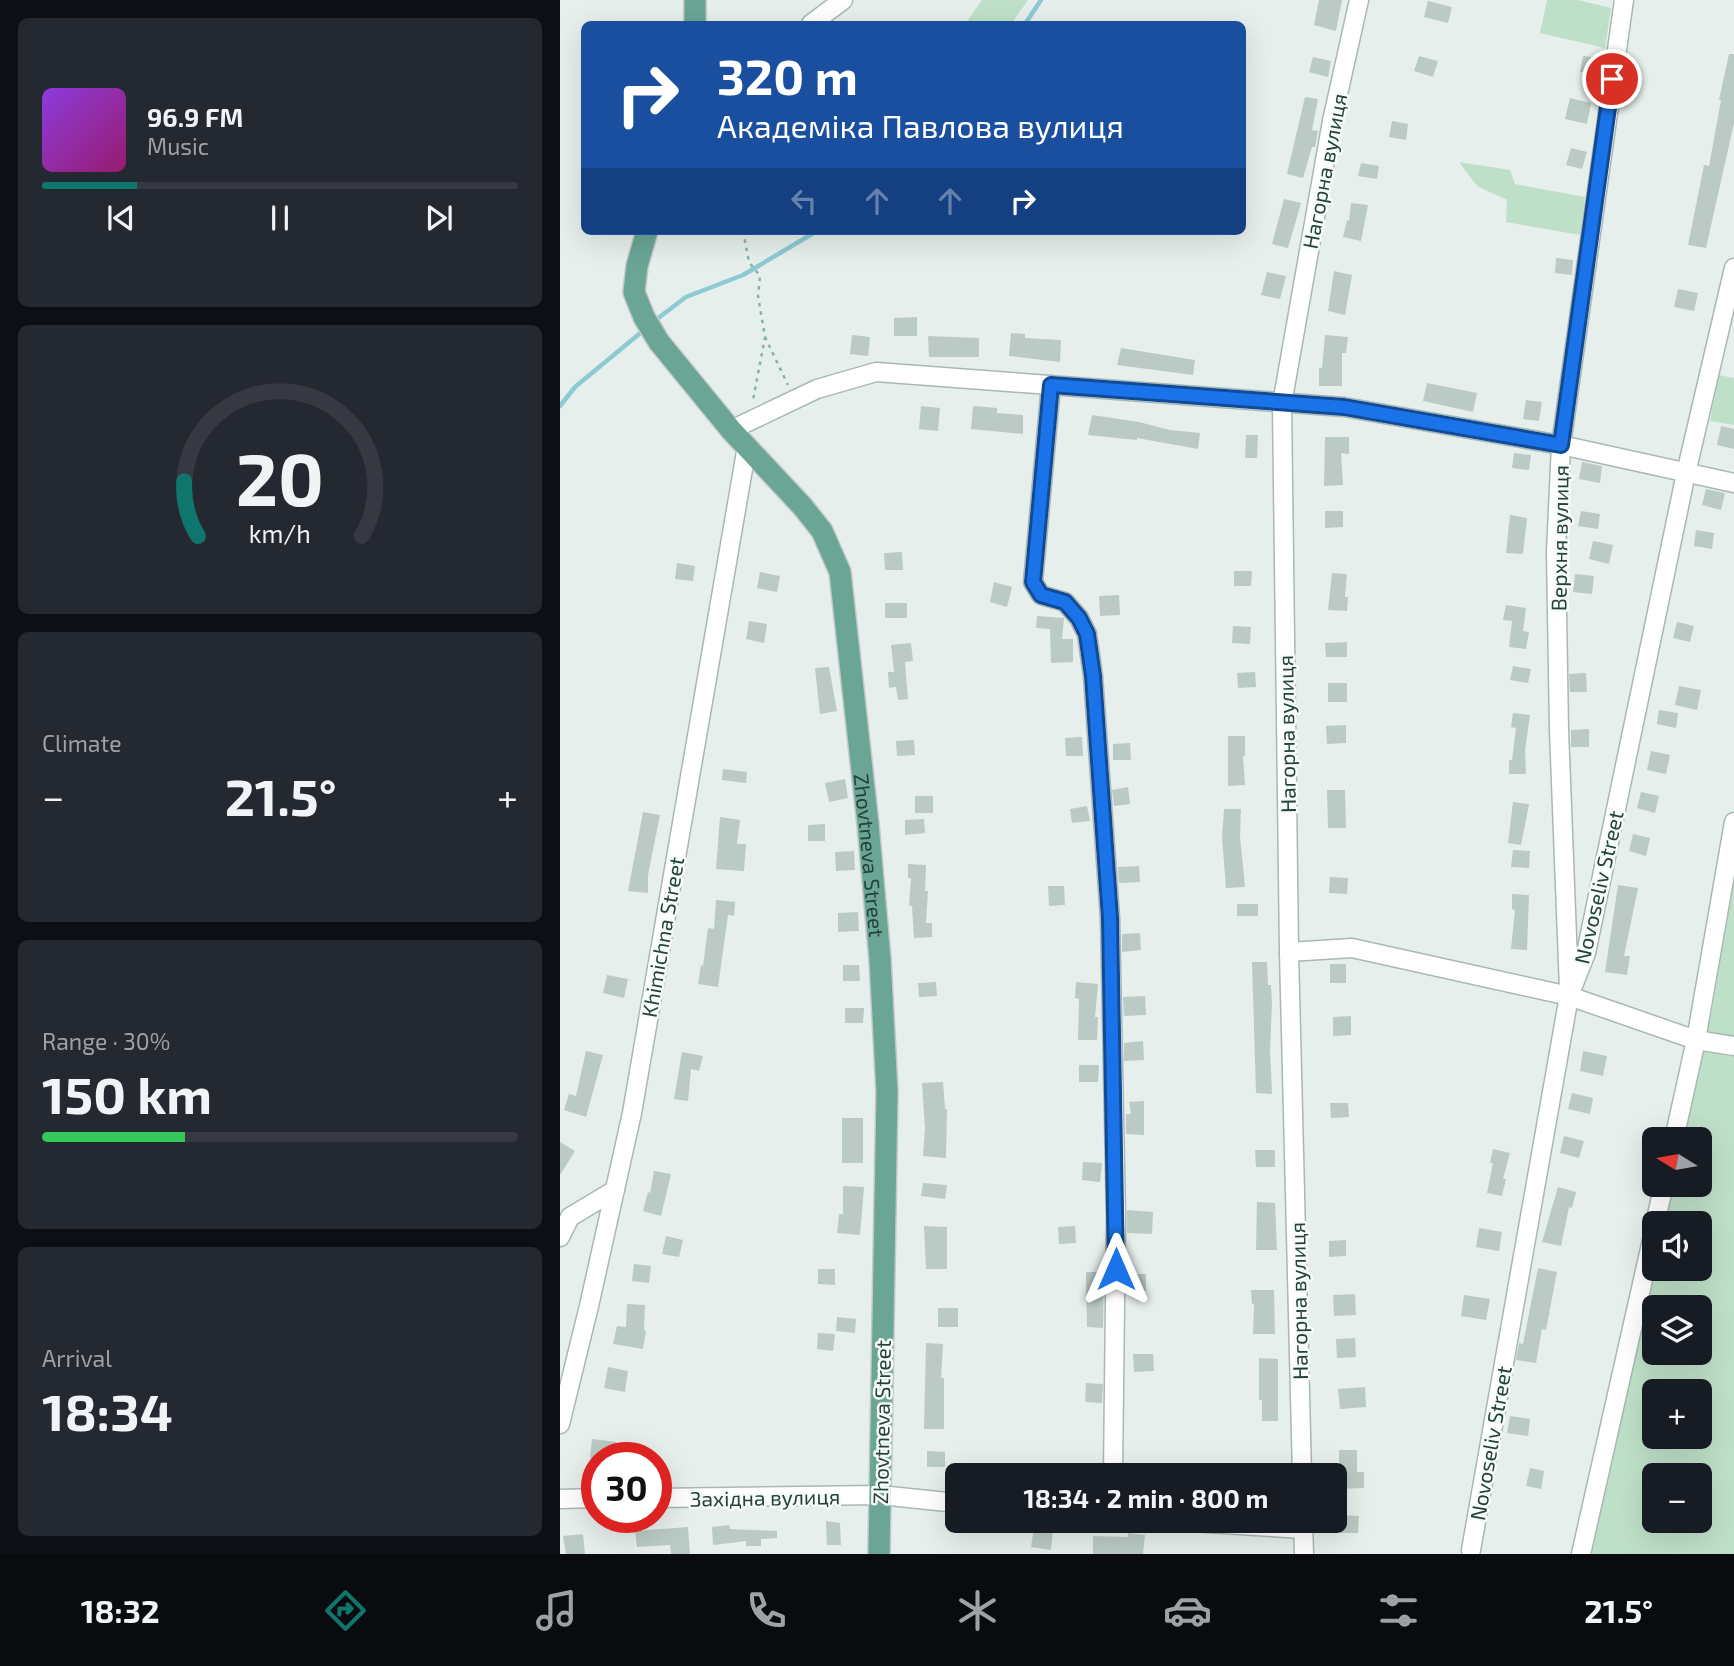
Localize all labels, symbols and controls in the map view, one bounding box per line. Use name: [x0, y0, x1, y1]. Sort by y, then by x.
text: 320 m: [717, 46, 858, 105]
icon: right: [602, 49, 693, 140]
pin: [1582, 49, 1642, 109]
icon: arrive: [1593, 60, 1631, 98]
street label: Нагорна вулиця: [1297, 91, 1352, 251]
text: 96.9 FM: [147, 101, 243, 132]
text: Академіка Павлова вулиця: [717, 106, 1124, 144]
text: Music: [147, 132, 209, 160]
icon: left: [785, 182, 823, 220]
icon: ahead: [858, 182, 896, 220]
icon: ahead: [931, 182, 969, 220]
icon: right: [1004, 182, 1042, 220]
icon: previous: [102, 199, 140, 237]
icon: pause: [261, 199, 299, 237]
icon: next: [420, 199, 458, 237]
text: 20: [236, 433, 324, 521]
street label: Верхня вулиця: [1545, 465, 1574, 611]
text: km/h: [249, 518, 311, 548]
street label: Нагорна вулиця: [1272, 655, 1301, 813]
text: Climate: [42, 729, 122, 757]
text: 21.5°: [225, 764, 337, 826]
street label: Zhovtneva Street: [850, 772, 890, 938]
text: −: [42, 773, 64, 819]
text: +: [497, 773, 518, 819]
street label: Novoseliv Street: [1568, 808, 1628, 966]
street label: Khimichna Street: [636, 855, 688, 1019]
text: Range · 30%: [42, 1027, 170, 1055]
text: 150 km: [42, 1062, 212, 1124]
north arrow: [1642, 1127, 1712, 1197]
map controls: [1642, 1127, 1712, 1533]
button: sound: [1642, 1211, 1712, 1281]
street label: Нагорна вулиця: [1284, 1222, 1313, 1380]
position arrow: [1079, 1232, 1153, 1306]
button: layers: [1642, 1295, 1712, 1365]
street label: Zhovtneva Street: [867, 1340, 895, 1504]
text: Arrival: [42, 1344, 112, 1372]
street label: Novoseliv Street: [1464, 1364, 1516, 1522]
text: 18:34: [42, 1379, 173, 1441]
button: +: [1642, 1379, 1712, 1449]
speed limit sign: 30: [581, 1442, 672, 1533]
button: −: [1642, 1463, 1712, 1533]
text: 18:34 · 2 min · 800 m: [1024, 1482, 1268, 1513]
street label: Західна вулиця: [690, 1483, 840, 1512]
icon: directions: [321, 1586, 370, 1635]
icon: music: [532, 1586, 581, 1635]
icon: phone: [742, 1586, 791, 1635]
icon: climate: [953, 1586, 1002, 1635]
icon: car: [1163, 1586, 1212, 1635]
icon: filters: [1374, 1586, 1423, 1635]
text: 18:32: [81, 1591, 160, 1629]
text: 21.5°: [1584, 1591, 1653, 1629]

